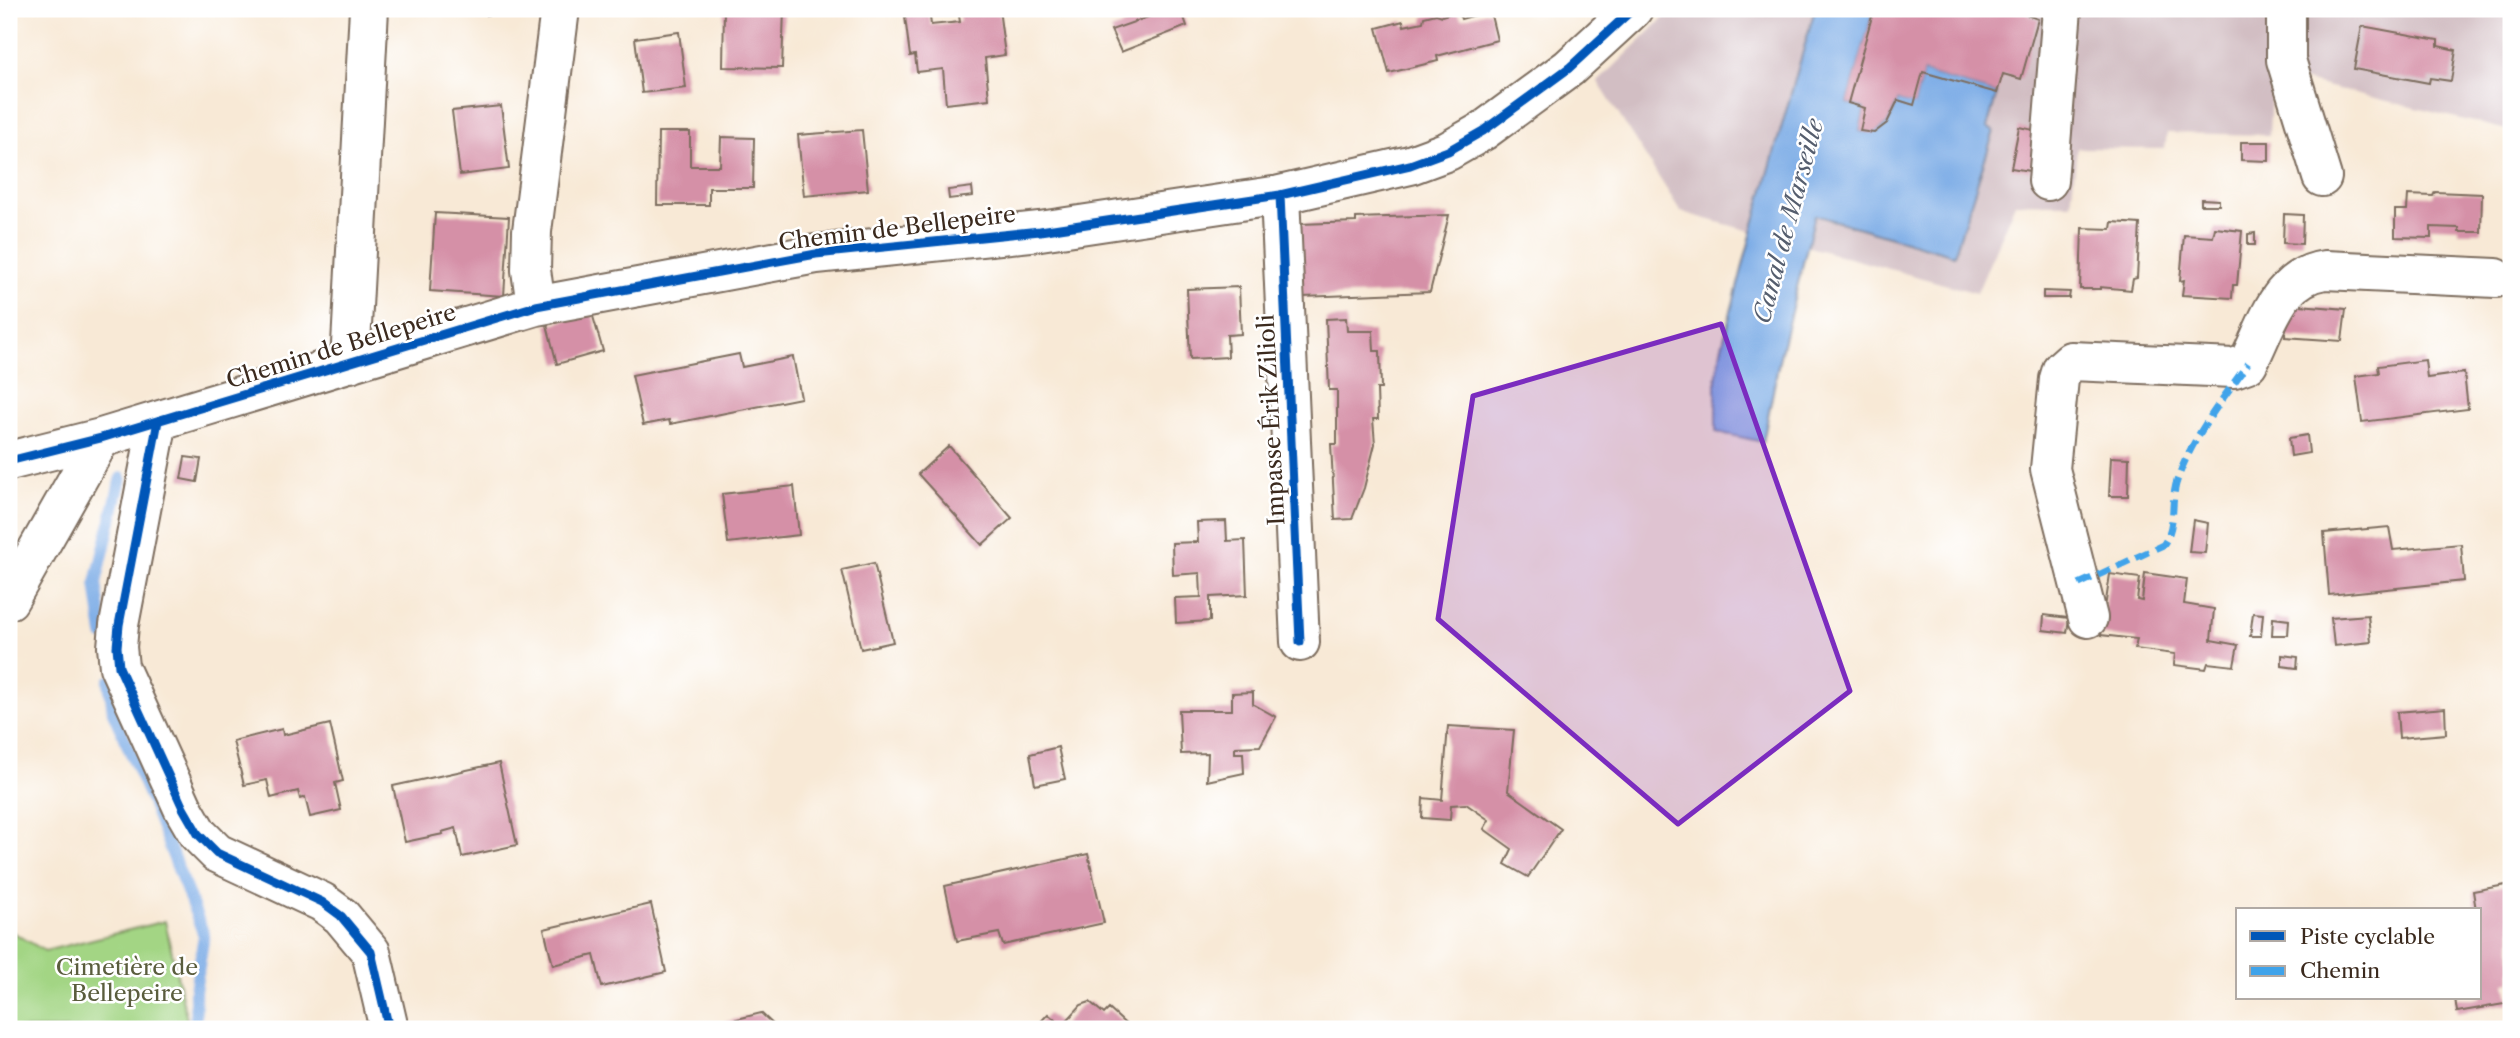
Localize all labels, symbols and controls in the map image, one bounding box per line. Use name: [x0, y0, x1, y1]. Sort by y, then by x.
water label: Canal de Marseille: [1747, 114, 1830, 326]
street label: Chemin de Bellepeire: [777, 200, 1017, 256]
street label: Chemin de Bellepeire: [223, 298, 459, 394]
street label: Impasse Érik Zilioli: [1251, 314, 1291, 526]
legend: [2236, 908, 2482, 1000]
text: Piste cyclable: [2300, 924, 2435, 949]
park label: Cimetière de Bellepeire: [56, 953, 198, 1007]
text: Chemin: [2300, 958, 2380, 983]

